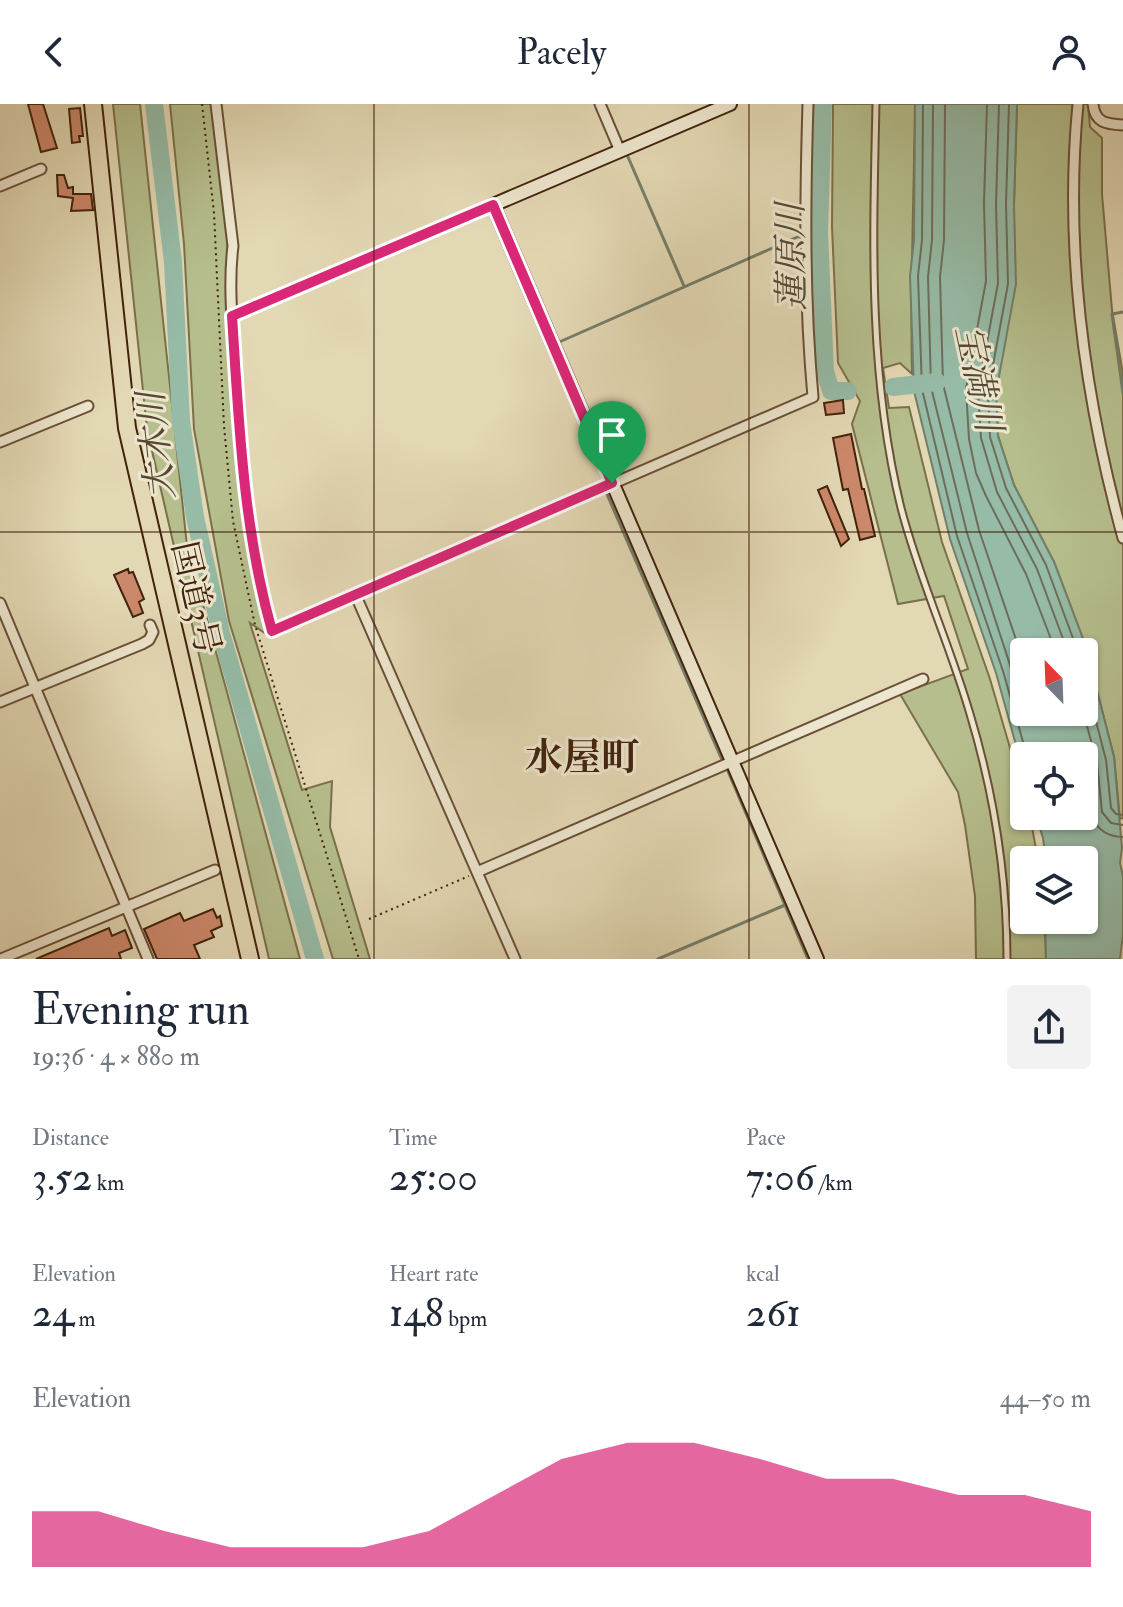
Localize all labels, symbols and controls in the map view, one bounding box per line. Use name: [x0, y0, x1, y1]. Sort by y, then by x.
icon: back: [32, 30, 76, 74]
text: Pacely: [517, 30, 606, 75]
icon: person: [1047, 30, 1091, 74]
water label: 蓮原川: [768, 199, 815, 311]
water label: 宝満川: [945, 321, 1013, 440]
water label: 大木川: [128, 386, 185, 502]
pin: [578, 401, 646, 483]
icon: arrive: [590, 413, 634, 457]
street label: 国道3号: [162, 537, 229, 659]
north arrow: [1010, 638, 1098, 726]
map controls: [1010, 638, 1098, 934]
district label: 水屋町: [525, 734, 639, 782]
button: locate: [1010, 742, 1098, 830]
button: layers: [1010, 846, 1098, 934]
text: Evening run: [32, 983, 250, 1038]
button: share: [1007, 985, 1091, 1069]
text: 19:36 · 4 × 880 m: [32, 1041, 200, 1073]
text: Distance: [32, 1124, 109, 1152]
text: Time: [389, 1124, 437, 1152]
text: Pace: [746, 1124, 785, 1152]
text: 3.52: [32, 1152, 92, 1203]
text: 25:00: [389, 1152, 478, 1203]
text: 7:06: [746, 1152, 815, 1203]
text: km: [92, 1169, 124, 1197]
text: /km: [815, 1169, 853, 1197]
text: Elevation: [32, 1260, 116, 1288]
text: Heart rate: [389, 1260, 479, 1288]
text: kcal: [746, 1260, 780, 1288]
text: 24: [32, 1288, 74, 1339]
text: 148: [389, 1288, 444, 1339]
text: 261: [746, 1288, 801, 1339]
text: m: [74, 1305, 96, 1333]
text: bpm: [444, 1305, 487, 1333]
text: Elevation: [32, 1383, 131, 1415]
text: 44–50 m: [1000, 1383, 1091, 1415]

